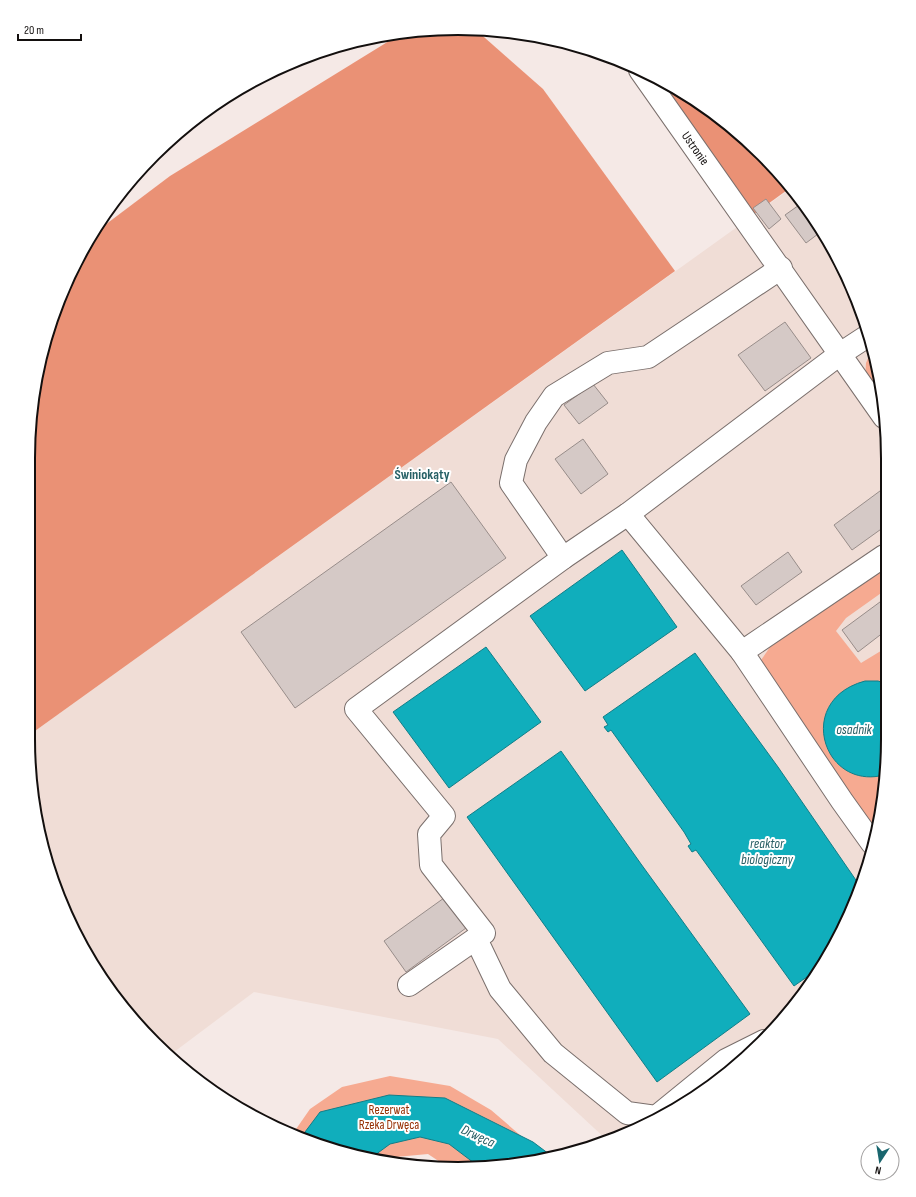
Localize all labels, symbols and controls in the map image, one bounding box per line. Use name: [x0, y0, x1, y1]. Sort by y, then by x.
scale bar: [18, 16, 81, 42]
text: 20 m: [24, 23, 44, 38]
street label: Ustronie: [678, 129, 712, 168]
district label: Świniokąty: [395, 466, 450, 483]
water label: osadnik: [836, 721, 873, 738]
water label: reaktor biologiczny: [741, 835, 794, 868]
park label: Rezerwat Rzeka Drwęca: [359, 1102, 419, 1133]
water label: Drwęca: [458, 1121, 498, 1151]
north arrow: [860, 1141, 900, 1181]
text: N: [874, 1163, 882, 1177]

